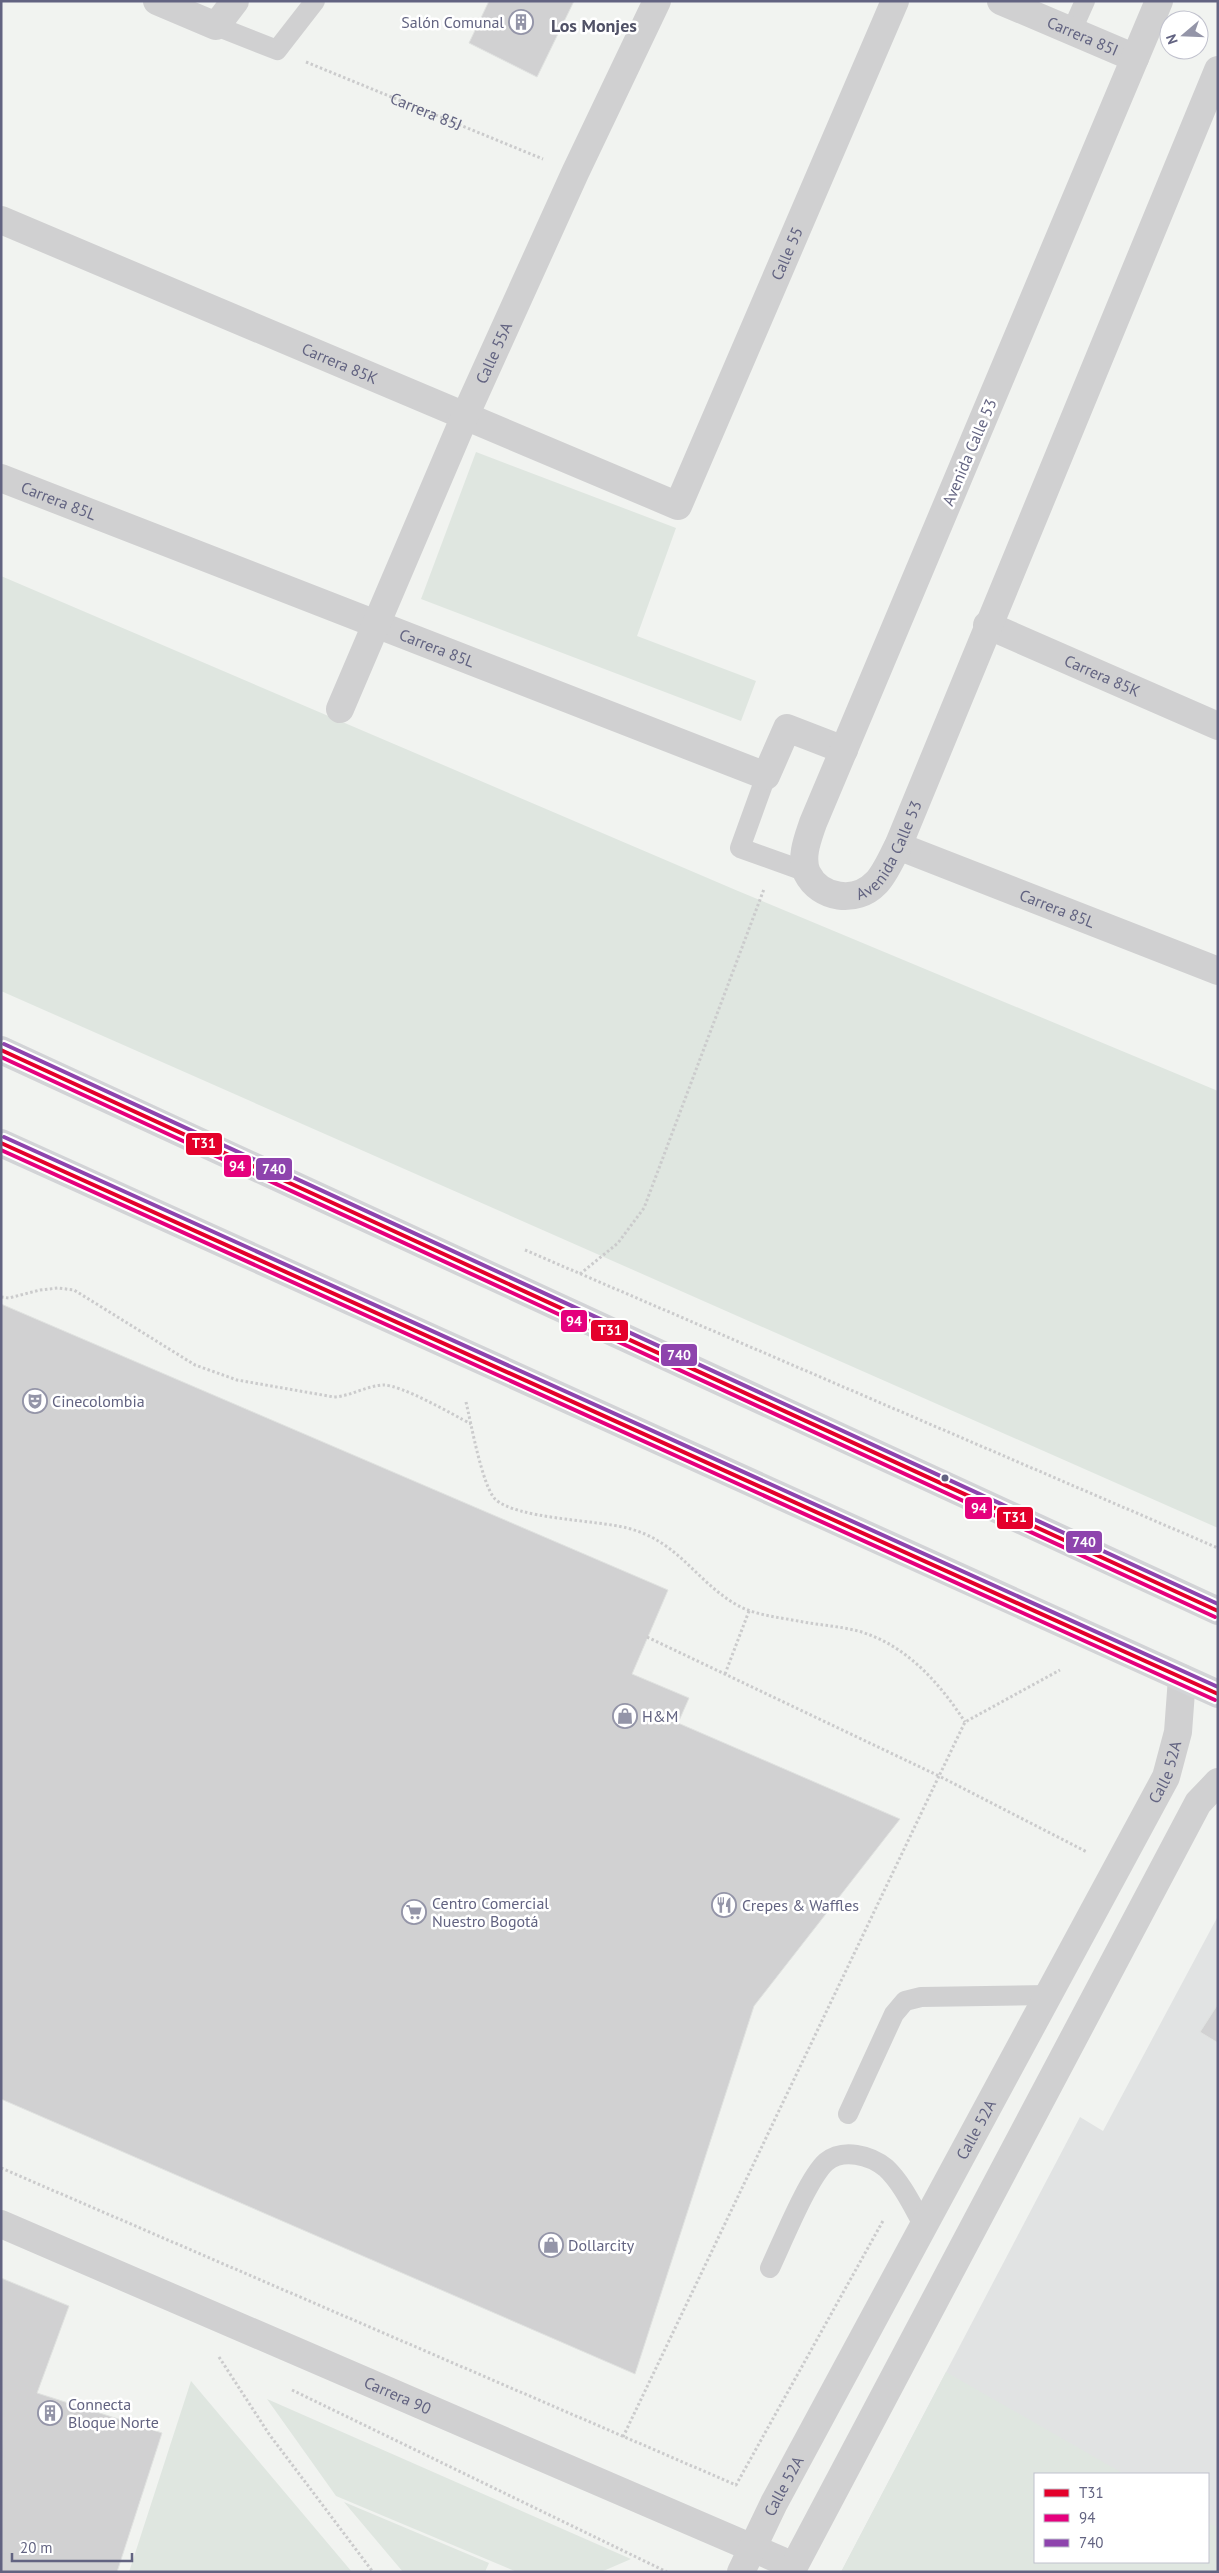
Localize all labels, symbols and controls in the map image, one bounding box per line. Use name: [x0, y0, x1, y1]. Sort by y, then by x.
building icon: Salón Comunal: [508, 9, 534, 35]
north arrow: [1159, 10, 1209, 60]
place label: Salón Comunal: [401, 12, 504, 32]
street label: Carrera 85I: [1044, 12, 1122, 60]
district label: Los Monjes: [551, 14, 637, 37]
text: N: [1162, 32, 1182, 47]
street label: Carrera 85J: [388, 88, 465, 135]
street label: Calle 55: [766, 224, 807, 283]
street label: Calle 55A: [471, 318, 517, 387]
street label: Carrera 85K: [299, 338, 381, 388]
street label: Avenida Calle 53: [937, 395, 1001, 509]
street label: Carrera 85L: [18, 477, 99, 524]
street label: Carrera 85L: [397, 624, 478, 672]
street label: Carrera 85K: [1061, 650, 1144, 701]
street label: Avenida Calle 53: [853, 797, 926, 904]
street label: Carrera 85L: [1017, 884, 1098, 932]
line badge: T31: [185, 1132, 223, 1156]
text: T31: [192, 1134, 216, 1152]
line badge: 94: [223, 1154, 252, 1178]
text: 94: [229, 1157, 245, 1175]
line badge: 740: [255, 1157, 293, 1181]
text: 740: [262, 1160, 286, 1178]
line badge: 94: [560, 1309, 588, 1333]
text: 94: [566, 1312, 582, 1330]
line badge: T31: [590, 1319, 629, 1342]
text: T31: [598, 1321, 622, 1339]
line badge: 740: [660, 1343, 698, 1367]
text: 740: [667, 1346, 691, 1364]
theatre icon: Cinecolombia: [22, 1388, 48, 1414]
place label: Cinecolombia: [52, 1391, 145, 1411]
unlabelled marker: [940, 1473, 950, 1483]
line badge: 94: [964, 1496, 993, 1520]
text: 94: [971, 1499, 987, 1517]
line badge: T31: [996, 1506, 1034, 1530]
text: T31: [1003, 1508, 1027, 1526]
line badge: 740: [1065, 1530, 1103, 1554]
text: 740: [1072, 1533, 1096, 1551]
shop icon: H&M: [612, 1703, 638, 1729]
place label: H&M: [642, 1706, 678, 1726]
street label: Calle 52A: [1144, 1738, 1185, 1807]
restaurant icon: Crepes & Waffles: [711, 1892, 737, 1918]
place label: Centro Comercial Nuestro Bogotá: [432, 1893, 549, 1931]
place label: Crepes & Waffles: [742, 1895, 859, 1915]
supermarket icon: Centro Comercial Nuestro Bogotá: [401, 1899, 427, 1925]
street label: Calle 52A: [951, 2095, 1000, 2163]
shop icon: Dollarcity: [538, 2232, 564, 2258]
place label: Dollarcity: [568, 2235, 635, 2255]
street label: Carrera 90: [361, 2372, 434, 2418]
place label: Connecta Bloque Norte: [68, 2394, 159, 2432]
building icon: Connecta Bloque Norte: [37, 2400, 63, 2426]
street label: Calle 52A: [759, 2452, 808, 2519]
legend: [1034, 2473, 1209, 2563]
text: T31: [1079, 2483, 1104, 2502]
text: 94: [1079, 2508, 1095, 2527]
scale bar: [12, 2530, 132, 2562]
text: 740: [1079, 2533, 1104, 2552]
text: 20 m: [20, 2538, 53, 2557]

